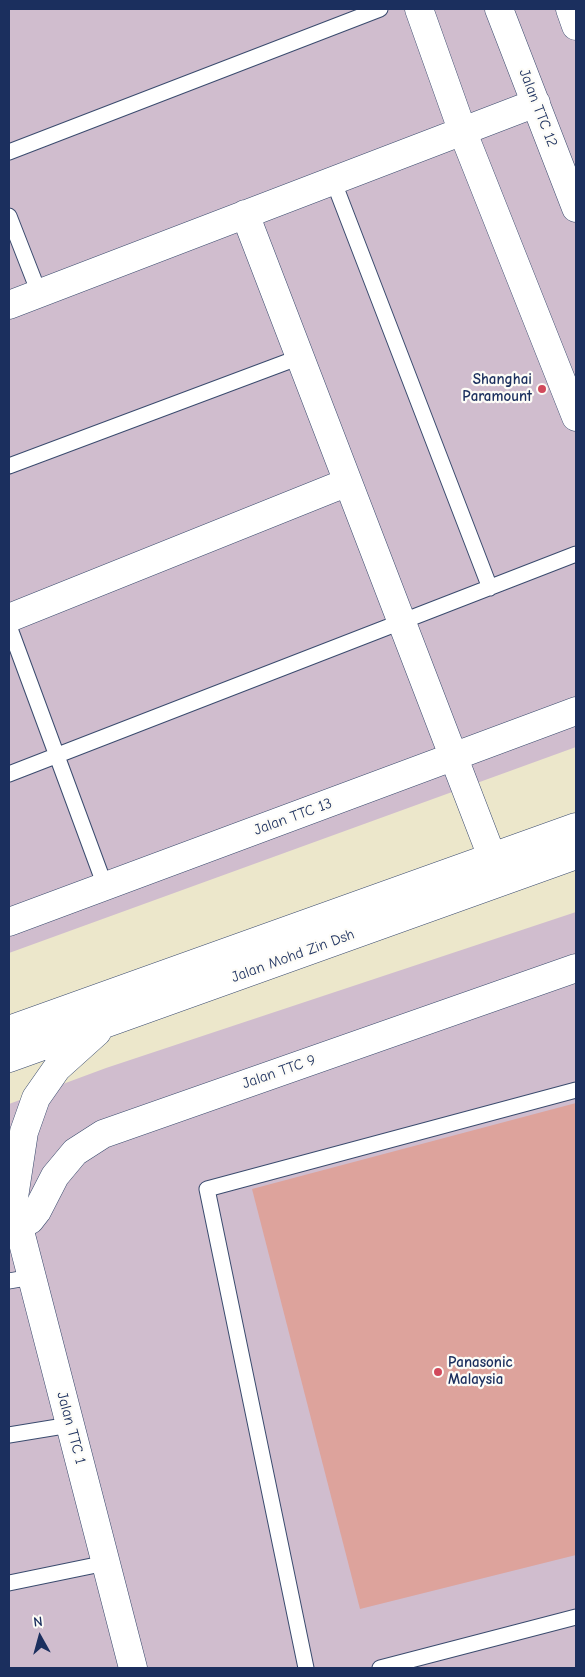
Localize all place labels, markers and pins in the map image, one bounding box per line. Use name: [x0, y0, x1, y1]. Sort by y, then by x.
place label: Shanghai Paramount: [462, 371, 532, 406]
marker: Shanghai Paramount: [536, 383, 548, 395]
place label: Panasonic Malaysia: [448, 1354, 513, 1389]
marker: Panasonic Malaysia: [432, 1366, 444, 1378]

